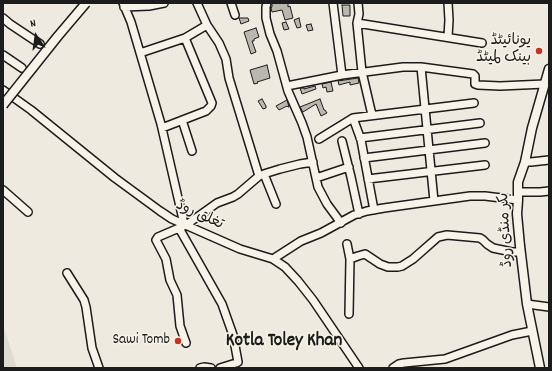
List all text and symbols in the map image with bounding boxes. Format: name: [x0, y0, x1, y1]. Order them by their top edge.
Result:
north arrow: [16, 16, 56, 56]
text: N: [29, 16, 38, 33]
place label: یونائیٹڈ بینک لمیٹڈ: [476, 33, 531, 68]
marker: یونائیٹڈ بینک لمیٹڈ: [534, 46, 544, 56]
street label: بکر منڈی روڈ: [496, 192, 518, 268]
street label: تغلق روڈ: [172, 197, 226, 235]
district label: Kotla Toley Khan: [226, 331, 342, 353]
place label: Sawi Tomb: [112, 332, 170, 350]
marker: Sawi Tomb: [173, 336, 183, 346]

